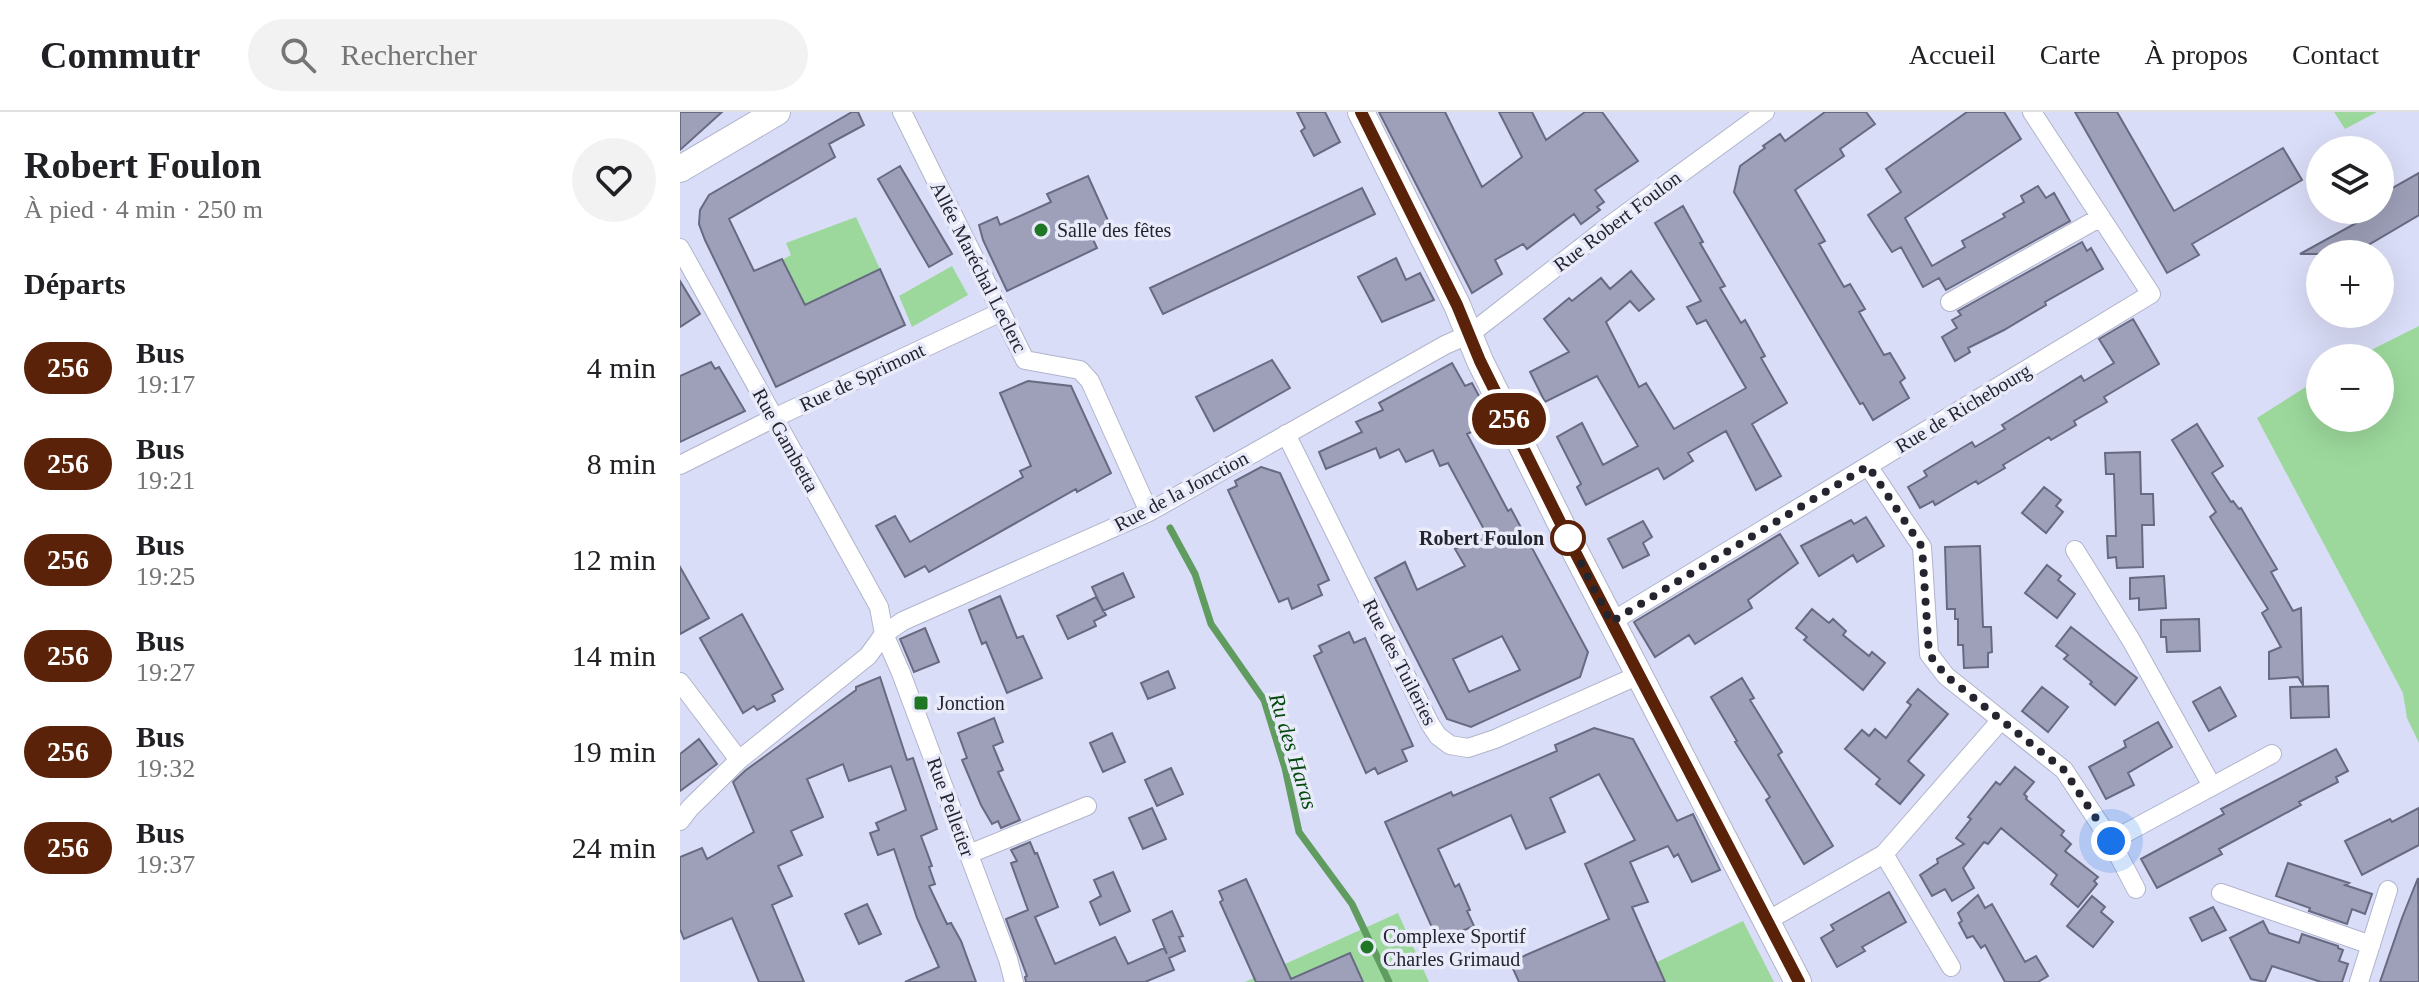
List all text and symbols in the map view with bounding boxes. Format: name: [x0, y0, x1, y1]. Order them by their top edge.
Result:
search box: [248, 19, 808, 91]
icon: search: [276, 33, 320, 77]
text: Commutr: [40, 34, 200, 76]
text: Rechercher: [340, 38, 477, 71]
text: Accueil: [1909, 39, 1996, 70]
text: Carte: [2040, 39, 2100, 70]
text: À propos: [2144, 39, 2248, 70]
text: Contact: [2292, 39, 2379, 70]
map controls: [2306, 136, 2394, 432]
button: layers: [2306, 136, 2394, 224]
button: heart: [572, 138, 656, 222]
text: Robert Foulon: [24, 144, 262, 186]
street label: Rue Robert Foulon: [1549, 166, 1685, 276]
street label: Allée Maréchal Leclerc: [926, 178, 1032, 356]
text: À pied · 4 min · 250 m: [24, 195, 263, 224]
place label: Salle des fêtes: [1057, 219, 1172, 241]
marker: Salle des fêtes: [1032, 221, 1050, 239]
button: +: [2306, 240, 2394, 328]
text: Départs: [24, 267, 126, 300]
text: Bus: [136, 336, 184, 369]
street label: Rue de Sprimont: [796, 338, 929, 417]
button: −: [2306, 344, 2394, 432]
text: 4 min: [587, 351, 656, 384]
text: 256: [47, 352, 89, 383]
street label: Rue de Richebourg: [1891, 359, 2035, 458]
text: 19:17: [136, 370, 195, 399]
street label: Rue Gambetta: [749, 384, 824, 496]
line badge: 256: [1463, 393, 1555, 445]
text: 256: [1488, 403, 1530, 434]
text: Bus: [136, 432, 184, 465]
street label: Rue de la Jonction: [1110, 446, 1252, 536]
text: 8 min: [587, 447, 656, 480]
text: 256: [47, 448, 89, 479]
text: 19:21: [136, 466, 195, 495]
marker: Robert Foulon: [1551, 521, 1585, 555]
place label: Robert Foulon: [1419, 527, 1544, 549]
text: Bus: [136, 528, 184, 561]
text: 12 min: [572, 543, 656, 576]
text: 256: [47, 544, 89, 575]
text: 19:25: [136, 562, 195, 591]
street label: Rue des Tuileries: [1359, 595, 1441, 729]
text: Bus: [136, 624, 184, 657]
text: 14 min: [572, 639, 656, 672]
text: 256: [47, 640, 89, 671]
text: 19:27: [136, 658, 195, 687]
water label: Ru des Haras: [1264, 689, 1323, 812]
place label: Jonction: [937, 692, 1005, 714]
marker: Jonction: [912, 694, 930, 712]
text: Bus: [136, 720, 184, 753]
text: 19 min: [572, 735, 656, 768]
text: 256: [47, 736, 89, 767]
text: 19:32: [136, 754, 195, 783]
street label: Rue Pelletier: [923, 754, 979, 860]
text: Bus: [136, 816, 184, 849]
your location: [2091, 821, 2131, 861]
text: 24 min: [572, 831, 656, 864]
text: 256: [47, 832, 89, 863]
text: 19:37: [136, 850, 195, 879]
place label: Complexe Sportif Charles Grimaud: [1383, 925, 1526, 970]
marker: Complexe Sportif Charles Grimaud: [1358, 938, 1376, 956]

